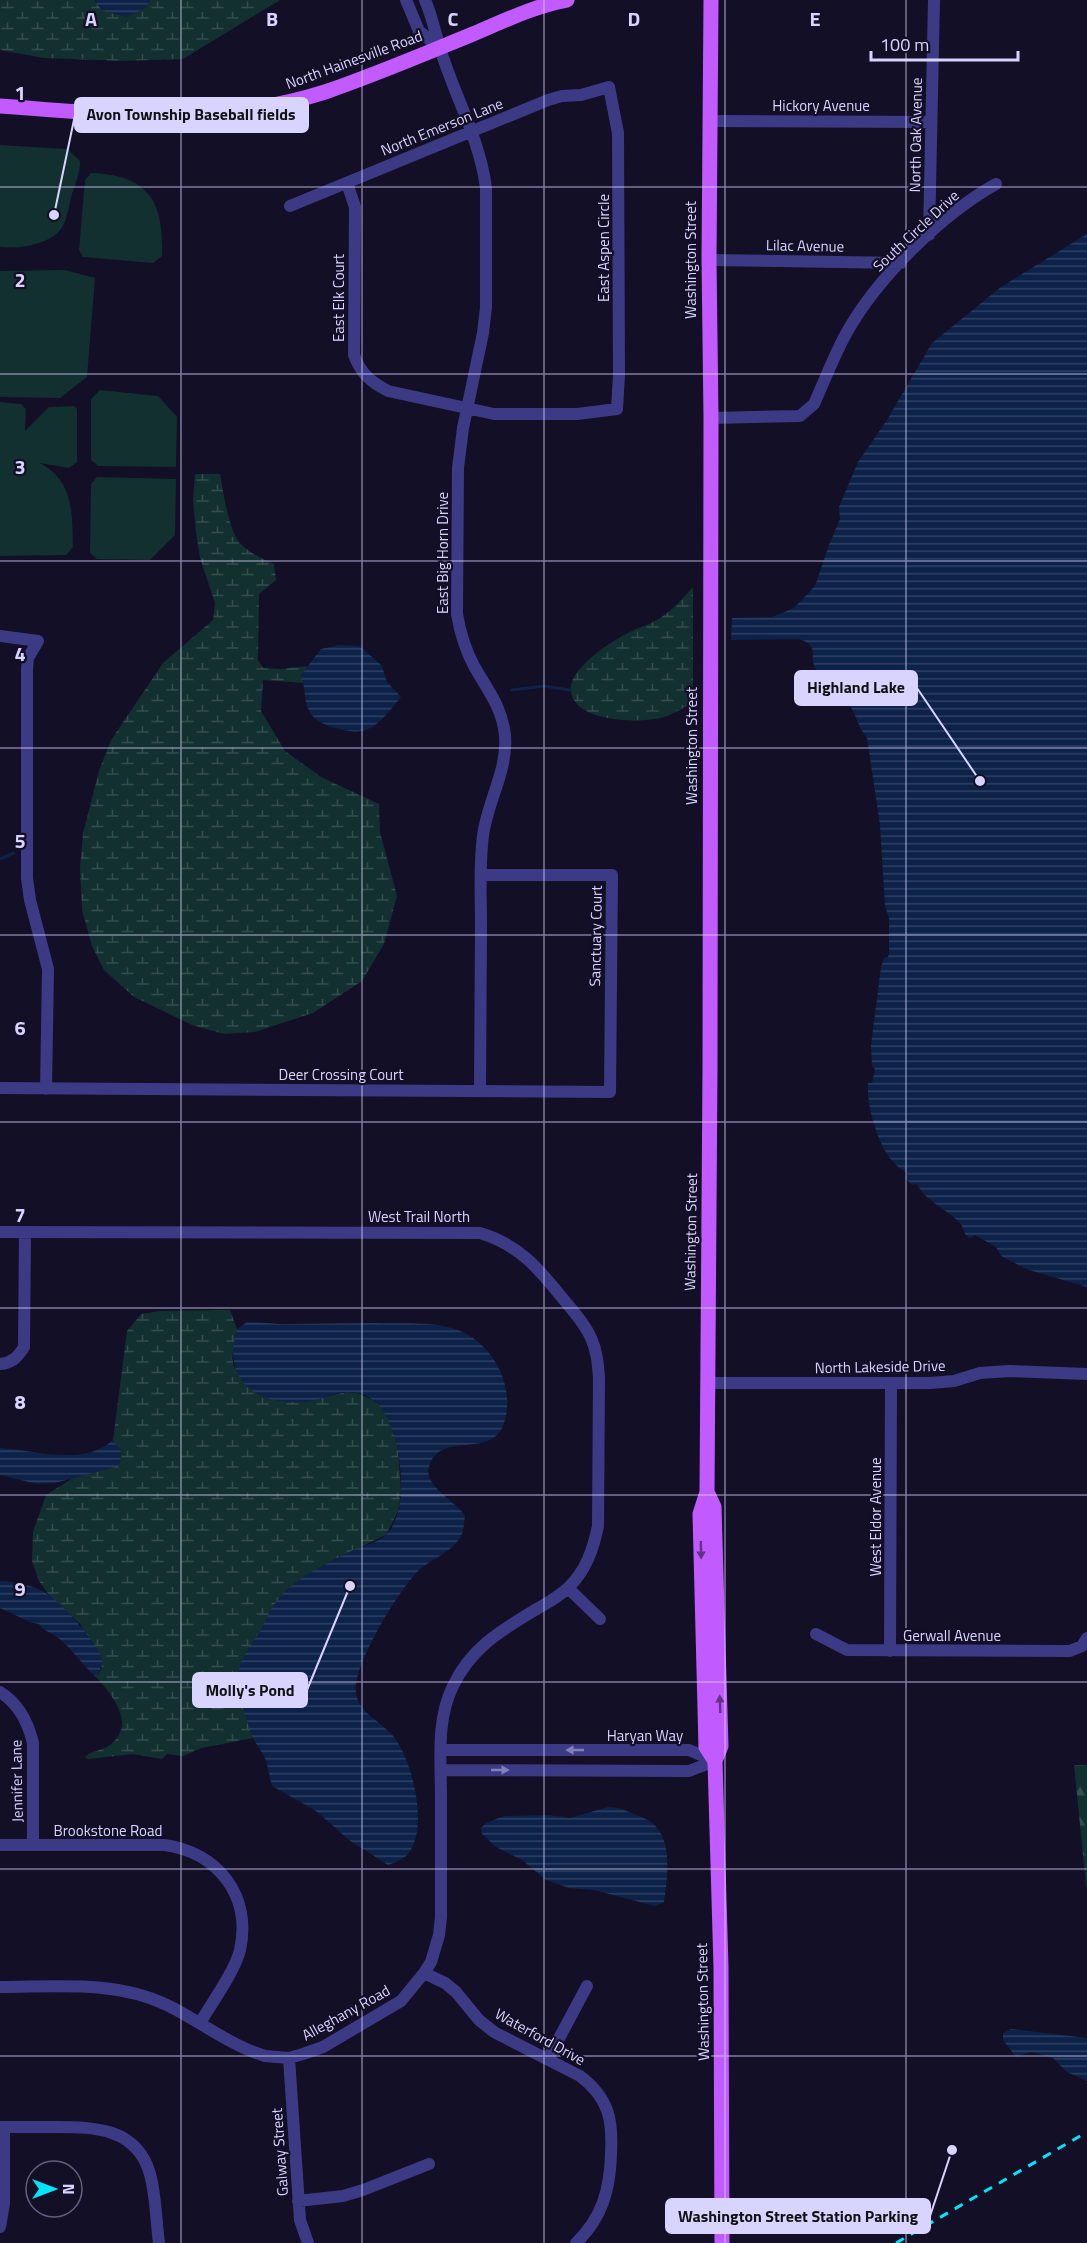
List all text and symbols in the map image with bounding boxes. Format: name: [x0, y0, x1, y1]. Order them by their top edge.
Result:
text: A: [85, 3, 97, 34]
text: B: [266, 3, 278, 34]
text: C: [448, 3, 459, 34]
text: D: [628, 3, 640, 34]
text: E: [809, 3, 821, 34]
street label: North Hainesville Road: [282, 24, 425, 95]
scale bar: [871, 24, 1018, 62]
text: 100 m: [880, 31, 929, 58]
text: 1: [14, 77, 26, 108]
street label: North Oak Avenue: [903, 77, 928, 192]
street label: North Emerson Lane: [377, 92, 506, 162]
street label: Hickory Avenue: [772, 94, 870, 117]
callout: Avon Township Baseball fields: [75, 98, 308, 132]
text: Avon Township Baseball fields: [86, 102, 296, 126]
street label: South Circle Drive: [867, 184, 964, 277]
street label: East Aspen Circle: [592, 194, 615, 302]
street label: Washington Street: [679, 200, 702, 319]
street label: Lilac Avenue: [766, 233, 844, 258]
street label: East Elk Court: [327, 253, 350, 342]
text: 2: [14, 264, 26, 295]
text: 3: [14, 451, 26, 482]
street label: East Big Horn Drive: [431, 492, 454, 614]
text: 4: [14, 638, 26, 669]
callout: Highland Lake: [795, 671, 917, 705]
text: Highland Lake: [807, 675, 905, 699]
street label: Washington Street: [680, 686, 703, 805]
text: 5: [14, 825, 26, 856]
street label: Sanctuary Court: [583, 885, 608, 987]
text: 6: [14, 1012, 26, 1043]
street label: Deer Crossing Court: [278, 1063, 404, 1086]
street label: Washington Street: [678, 1172, 703, 1291]
text: 7: [14, 1199, 26, 1230]
street label: West Trail North: [368, 1205, 470, 1228]
street label: North Lakeside Drive: [814, 1354, 946, 1379]
text: 8: [14, 1386, 26, 1417]
street label: West Eldor Avenue: [864, 1457, 887, 1577]
one-way arrow: [696, 1540, 706, 1559]
text: 9: [14, 1573, 26, 1604]
street label: Gerwall Avenue: [903, 1624, 1001, 1647]
callout: Molly's Pond: [193, 1673, 307, 1707]
text: Molly's Pond: [205, 1678, 295, 1702]
one-way arrow: [716, 1695, 725, 1714]
street label: Haryan Way: [607, 1724, 683, 1747]
street label: Jennifer Lane: [4, 1740, 29, 1822]
one-way arrow: [565, 1745, 584, 1755]
one-way arrow: [490, 1765, 509, 1775]
street label: Brookstone Road: [54, 1819, 162, 1842]
street label: Washington Street: [690, 1942, 715, 2061]
street label: Alleghany Road: [297, 1979, 394, 2046]
street label: Waterford Drive: [491, 2002, 590, 2071]
street label: Galway Street: [265, 2106, 294, 2197]
north arrow: [24, 2159, 84, 2219]
text: N: [57, 2183, 81, 2195]
callout: Washington Street Station Parking: [666, 2199, 930, 2233]
text: Washington Street Station Parking: [678, 2204, 919, 2228]

